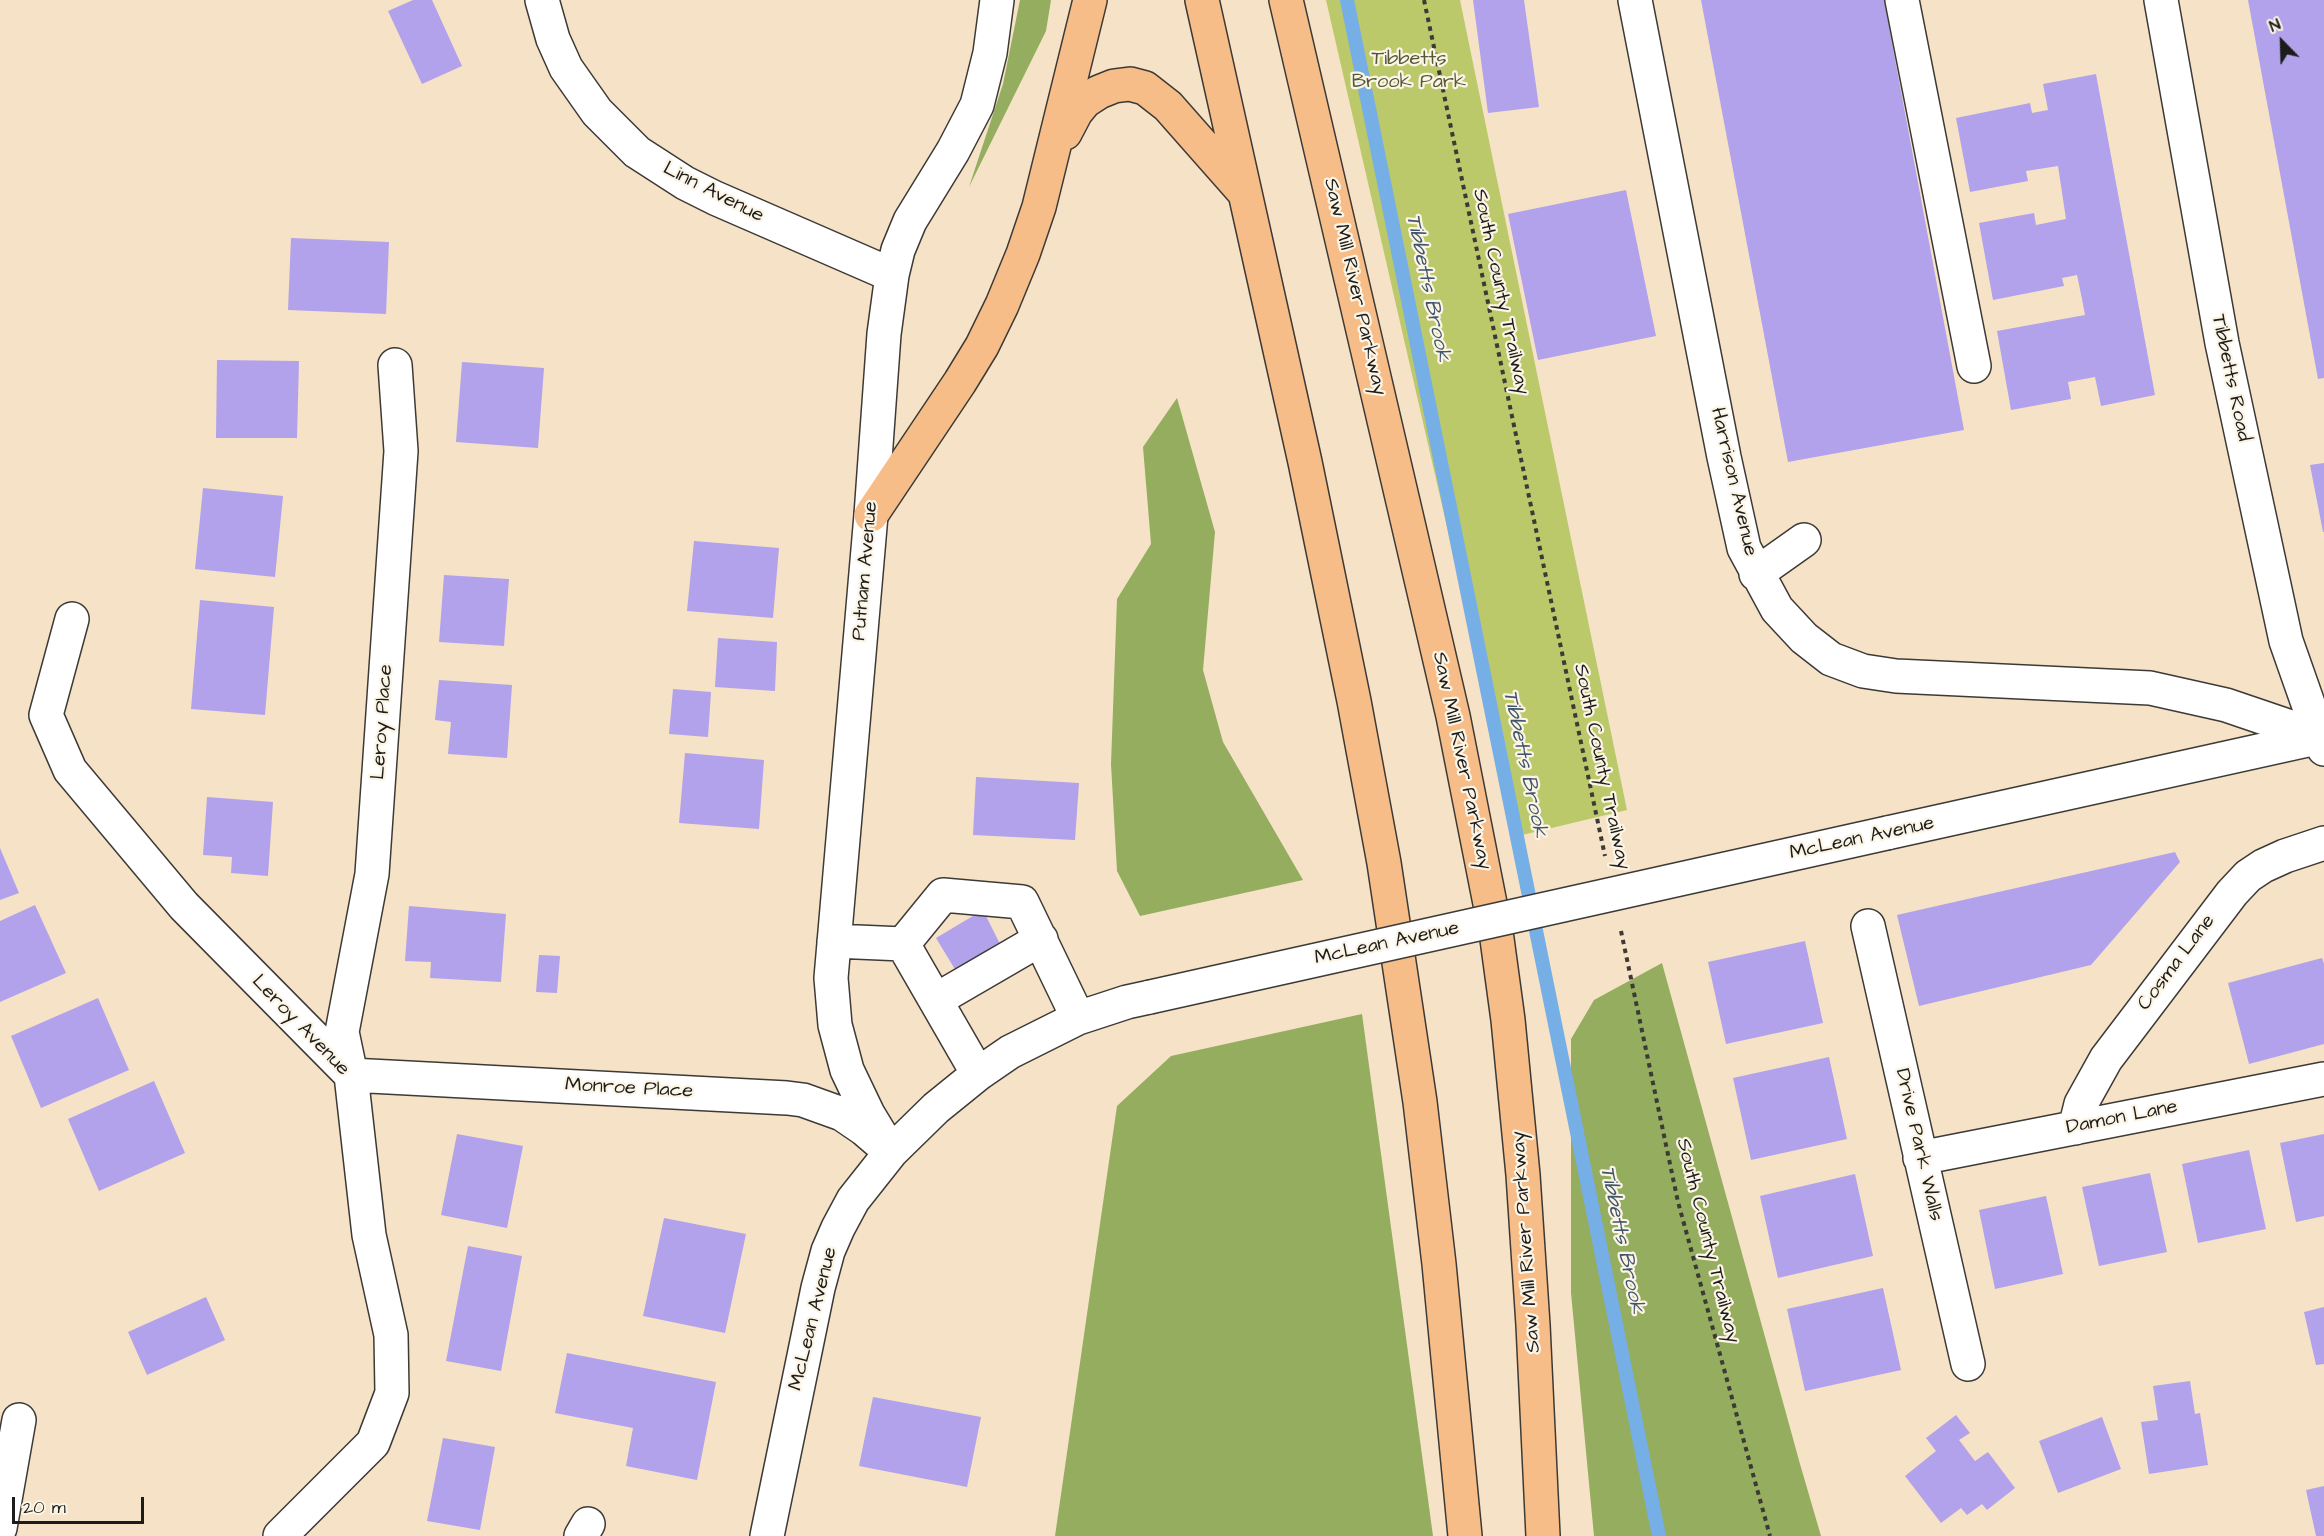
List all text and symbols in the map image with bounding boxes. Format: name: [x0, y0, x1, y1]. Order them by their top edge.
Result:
north arrow: [2252, 12, 2312, 72]
text: N: [2266, 13, 2284, 38]
park label: Tibbetts Brook Park: [1352, 48, 1466, 95]
street label: Linn Avenue: [659, 157, 767, 229]
street label: Saw Mill River Parkway: [1317, 176, 1391, 398]
street label: South County Trailway: [1466, 187, 1534, 397]
water label: Tibbetts Brook: [1399, 212, 1455, 364]
street label: Tibbetts Road: [2205, 312, 2255, 444]
street label: Harrison Avenue: [1704, 405, 1762, 559]
street label: Putnam Avenue: [848, 500, 884, 642]
street label: Saw Mill River Parkway: [1426, 650, 1496, 872]
street label: South County Trailway: [1567, 662, 1635, 872]
street label: Leroy Place: [367, 664, 399, 780]
water label: Tibbetts Brook: [1496, 688, 1552, 840]
street label: McLean Avenue: [1788, 812, 1936, 866]
street label: Cosma Lane: [2133, 910, 2221, 1016]
street label: McLean Avenue: [1313, 917, 1461, 971]
street label: Leroy Avenue: [246, 971, 354, 1081]
street label: Drive Park Walls: [1889, 1066, 1947, 1224]
street label: Monroe Place: [564, 1074, 694, 1104]
street label: Damon Lane: [2064, 1095, 2180, 1141]
street label: Saw Mill River Parkway: [1507, 1130, 1547, 1354]
street label: South County Trailway: [1670, 1136, 1744, 1346]
water label: Tibbetts Brook: [1593, 1164, 1649, 1316]
street label: McLean Avenue: [785, 1245, 843, 1393]
scale bar: [15, 1485, 147, 1523]
text: 20 m: [23, 1495, 66, 1520]

